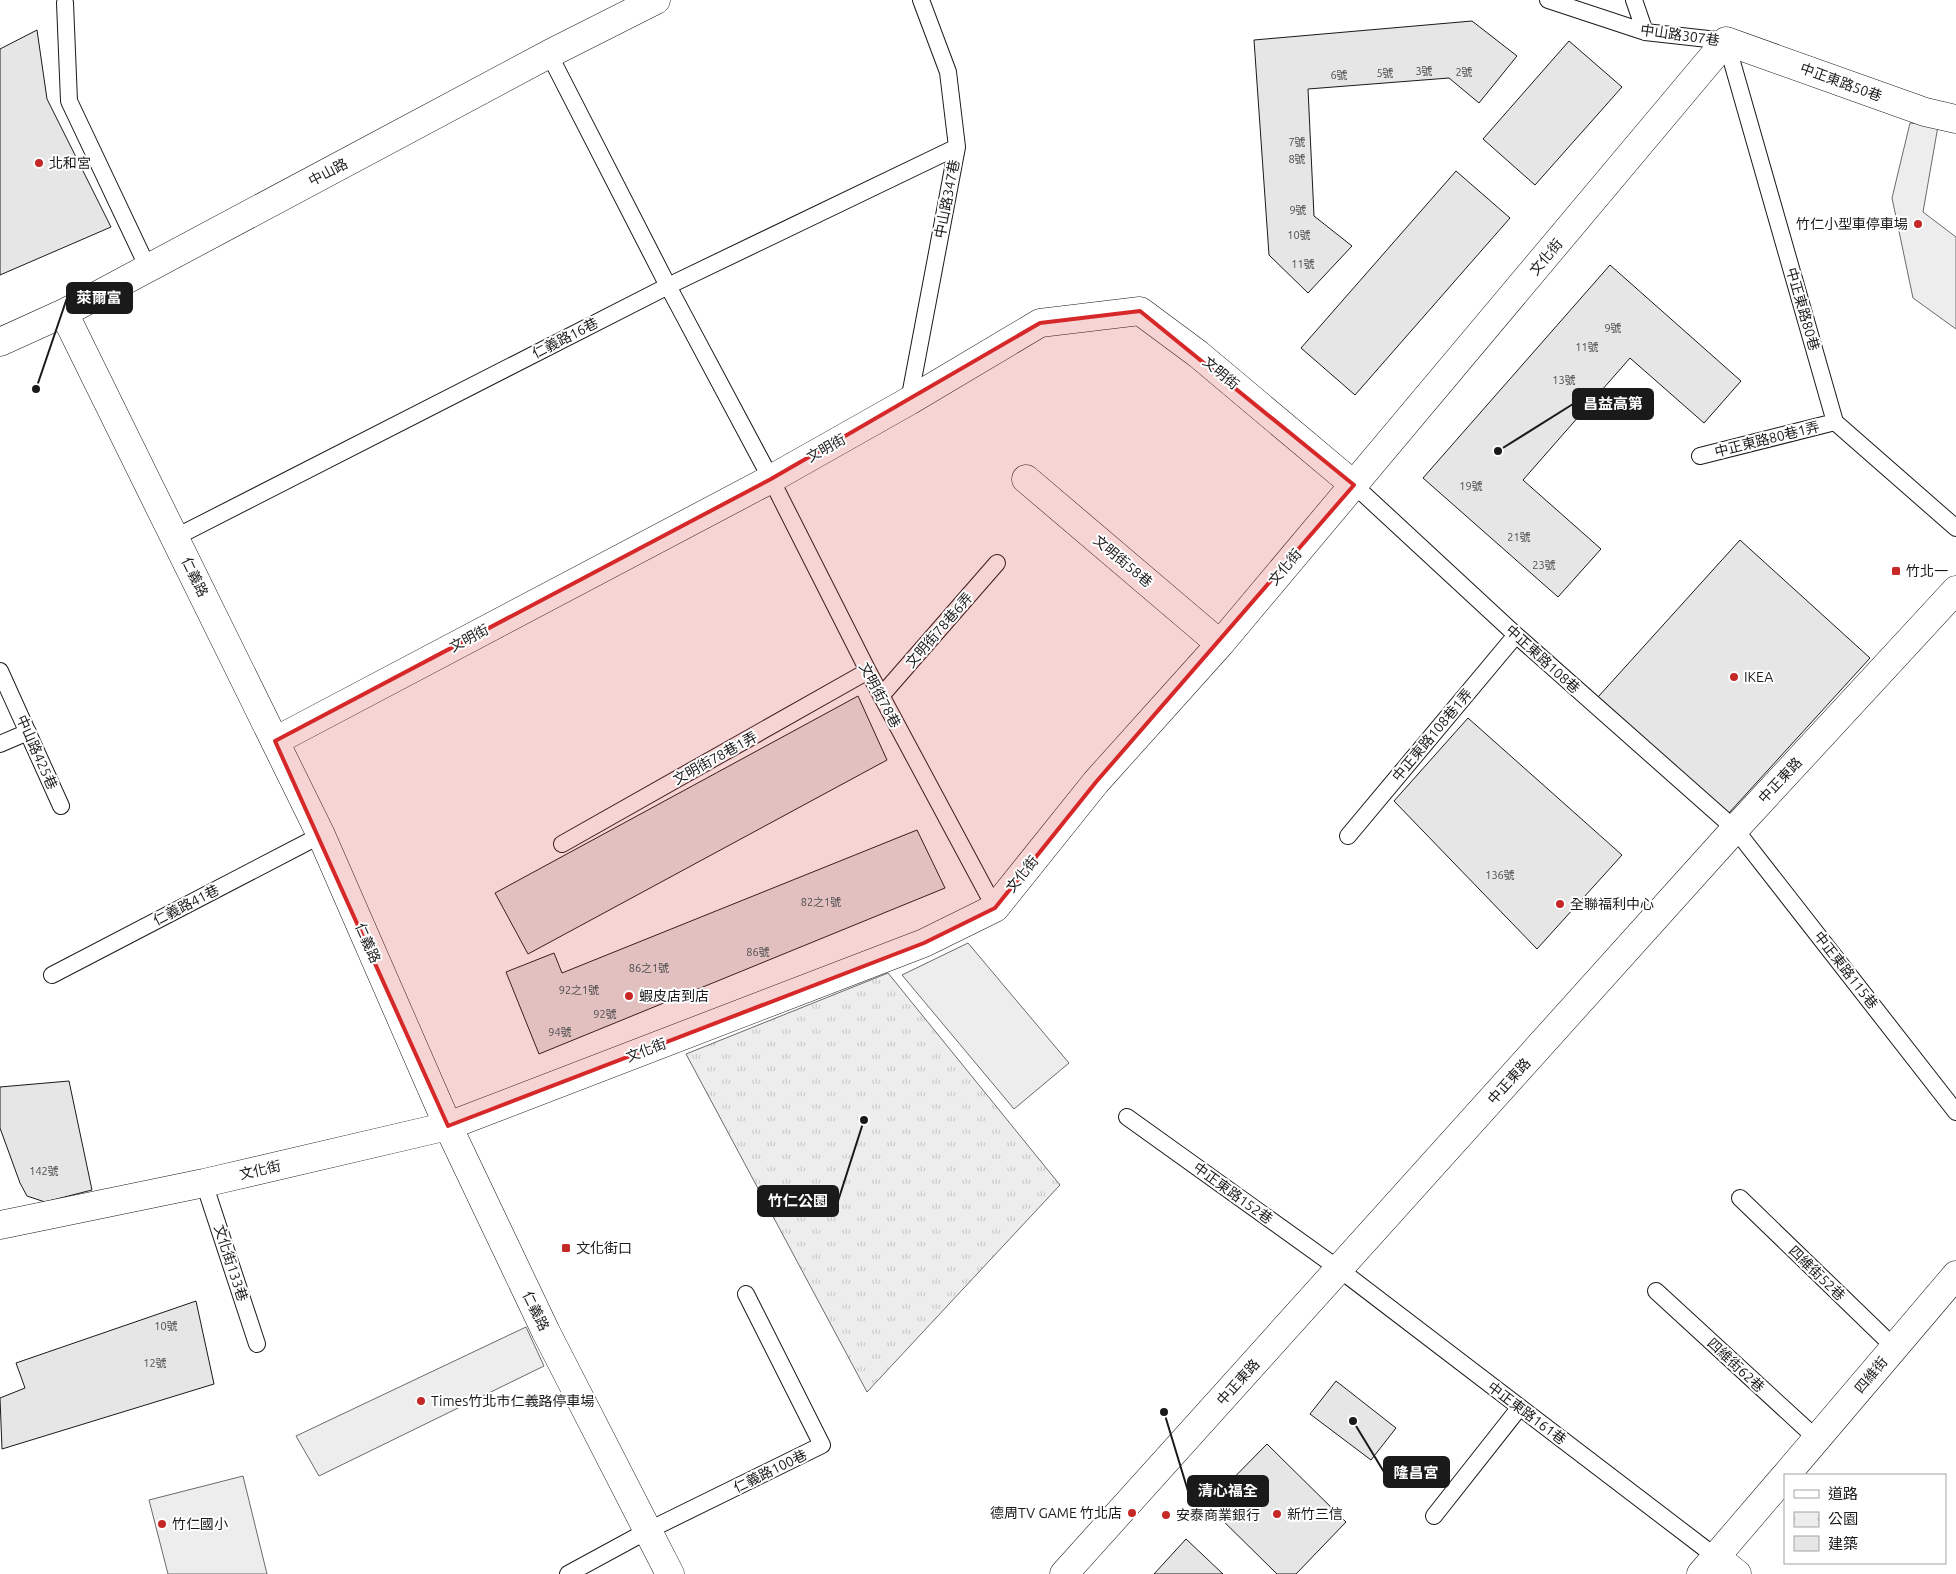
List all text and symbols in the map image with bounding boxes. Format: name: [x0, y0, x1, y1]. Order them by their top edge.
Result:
street label: 中山路307巷: [1639, 22, 1721, 48]
street label: 中正東路50巷: [1798, 60, 1884, 104]
house number: 3號: [1415, 65, 1433, 77]
house number: 2號: [1455, 66, 1473, 78]
house number: 5號: [1376, 67, 1394, 79]
house number: 6號: [1330, 69, 1348, 81]
house number: 7號: [1288, 136, 1306, 148]
house number: 8號: [1288, 153, 1306, 165]
place label: 北和宮: [49, 155, 91, 171]
street label: 中山路: [306, 155, 350, 189]
marker: 北和宮: [33, 157, 45, 169]
street label: 中山路347巷: [932, 158, 962, 240]
house number: 9號: [1289, 204, 1307, 216]
place label: 竹仁小型車停車場: [1796, 216, 1908, 232]
marker: 竹仁小型車停車場: [1912, 218, 1924, 230]
house number: 10號: [1287, 229, 1311, 241]
street label: 文化街: [1526, 236, 1566, 278]
house number: 11號: [1291, 258, 1315, 270]
street label: 中正東路80巷: [1783, 266, 1823, 352]
callout: 萊爾富: [67, 283, 132, 313]
text: 萊爾富: [76, 289, 122, 306]
street label: 仁義路16巷: [529, 315, 601, 361]
house number: 9號: [1604, 322, 1622, 334]
house number: 11號: [1575, 341, 1599, 353]
street label: 文明街: [1200, 353, 1242, 393]
house number: 13號: [1552, 374, 1576, 386]
callout: 昌益高第: [1573, 389, 1653, 419]
text: 昌益高第: [1583, 395, 1643, 412]
street label: 中正東路80巷1弄: [1713, 418, 1821, 460]
street label: 文明街: [804, 431, 848, 465]
house number: 19號: [1459, 480, 1483, 492]
house number: 21號: [1507, 531, 1531, 543]
street label: 文明街58巷: [1090, 532, 1156, 590]
street label: 文化街: [1265, 546, 1305, 588]
street label: 仁義路: [179, 555, 211, 599]
house number: 23號: [1532, 559, 1556, 571]
place label: 竹北一: [1906, 563, 1948, 579]
marker: 竹北一: [1890, 565, 1902, 577]
street label: 文明街78巷6弄: [902, 589, 976, 671]
street label: 文明街: [447, 621, 491, 655]
street label: 中正東路108巷: [1503, 622, 1583, 696]
street label: 文明街78巷: [856, 660, 904, 730]
place label: IKEA: [1744, 669, 1773, 685]
marker: IKEA: [1728, 671, 1740, 683]
street label: 中正東路108巷1弄: [1389, 686, 1475, 784]
street label: 中山路425巷: [13, 712, 61, 792]
street label: 文明街78巷1弄: [670, 728, 760, 788]
street label: 中正東路: [1755, 754, 1805, 806]
street label: 文化街: [1003, 853, 1041, 895]
house number: 136號: [1485, 869, 1515, 881]
street label: 仁義路41巷: [150, 882, 222, 928]
house number: 82之1號: [801, 896, 841, 908]
place label: 全聯福利中心: [1570, 896, 1654, 912]
marker: 全聯福利中心: [1554, 898, 1566, 910]
street label: 仁義路: [352, 921, 384, 965]
street label: 中正東路115巷: [1811, 928, 1881, 1012]
house number: 86號: [746, 946, 770, 958]
house number: 86之1號: [629, 962, 669, 974]
house number: 92之1號: [559, 984, 599, 996]
place label: 蝦皮店到店: [639, 988, 709, 1004]
marker: 蝦皮店到店: [623, 990, 635, 1002]
house number: 92號: [593, 1008, 617, 1020]
house number: 94號: [548, 1026, 572, 1038]
street label: 文化街: [624, 1035, 668, 1065]
street label: 中正東路: [1484, 1055, 1534, 1107]
street label: 文化街: [238, 1157, 282, 1183]
street label: 中正東路152巷: [1190, 1159, 1276, 1227]
house number: 142號: [29, 1165, 59, 1177]
callout: 竹仁公園: [758, 1186, 838, 1216]
text: 竹仁公園: [768, 1192, 828, 1209]
street label: 文化街133巷: [211, 1223, 251, 1303]
place label: 文化街口: [576, 1240, 632, 1256]
marker: 文化街口: [560, 1242, 572, 1254]
street label: 四維街52巷: [1786, 1242, 1848, 1304]
street label: 仁義路: [520, 1289, 552, 1333]
house number: 10號: [154, 1320, 178, 1332]
street label: 四維街62巷: [1704, 1335, 1768, 1395]
street label: 四維街: [1851, 1354, 1891, 1396]
street label: 中正東路: [1213, 1356, 1263, 1408]
house number: 12號: [143, 1357, 167, 1369]
street label: 中正東路161巷: [1485, 1378, 1569, 1448]
place label: Times竹北市仁義路停車場: [431, 1393, 594, 1409]
marker: Times竹北市仁義路停車場: [415, 1395, 427, 1407]
street label: 仁義路100巷: [731, 1446, 809, 1496]
callout: 隆昌宮: [1384, 1457, 1449, 1487]
text: 隆昌宮: [1393, 1464, 1439, 1481]
legend: [1784, 1474, 1946, 1564]
callout: 清心福全: [1188, 1476, 1268, 1506]
text: 清心福全: [1198, 1482, 1258, 1499]
text: 道路: [1828, 1485, 1858, 1502]
place label: 德周TV GAME 竹北店: [990, 1505, 1122, 1521]
place label: 新竹三信: [1287, 1506, 1343, 1522]
marker: 德周TV GAME 竹北店: [1126, 1507, 1138, 1519]
place label: 安泰商業銀行: [1176, 1507, 1260, 1523]
marker: 新竹三信: [1271, 1508, 1283, 1520]
marker: 安泰商業銀行: [1160, 1509, 1172, 1521]
text: 公園: [1828, 1510, 1858, 1527]
place label: 竹仁國小: [172, 1516, 228, 1532]
marker: 竹仁國小: [156, 1518, 168, 1530]
text: 建築: [1828, 1535, 1858, 1552]

